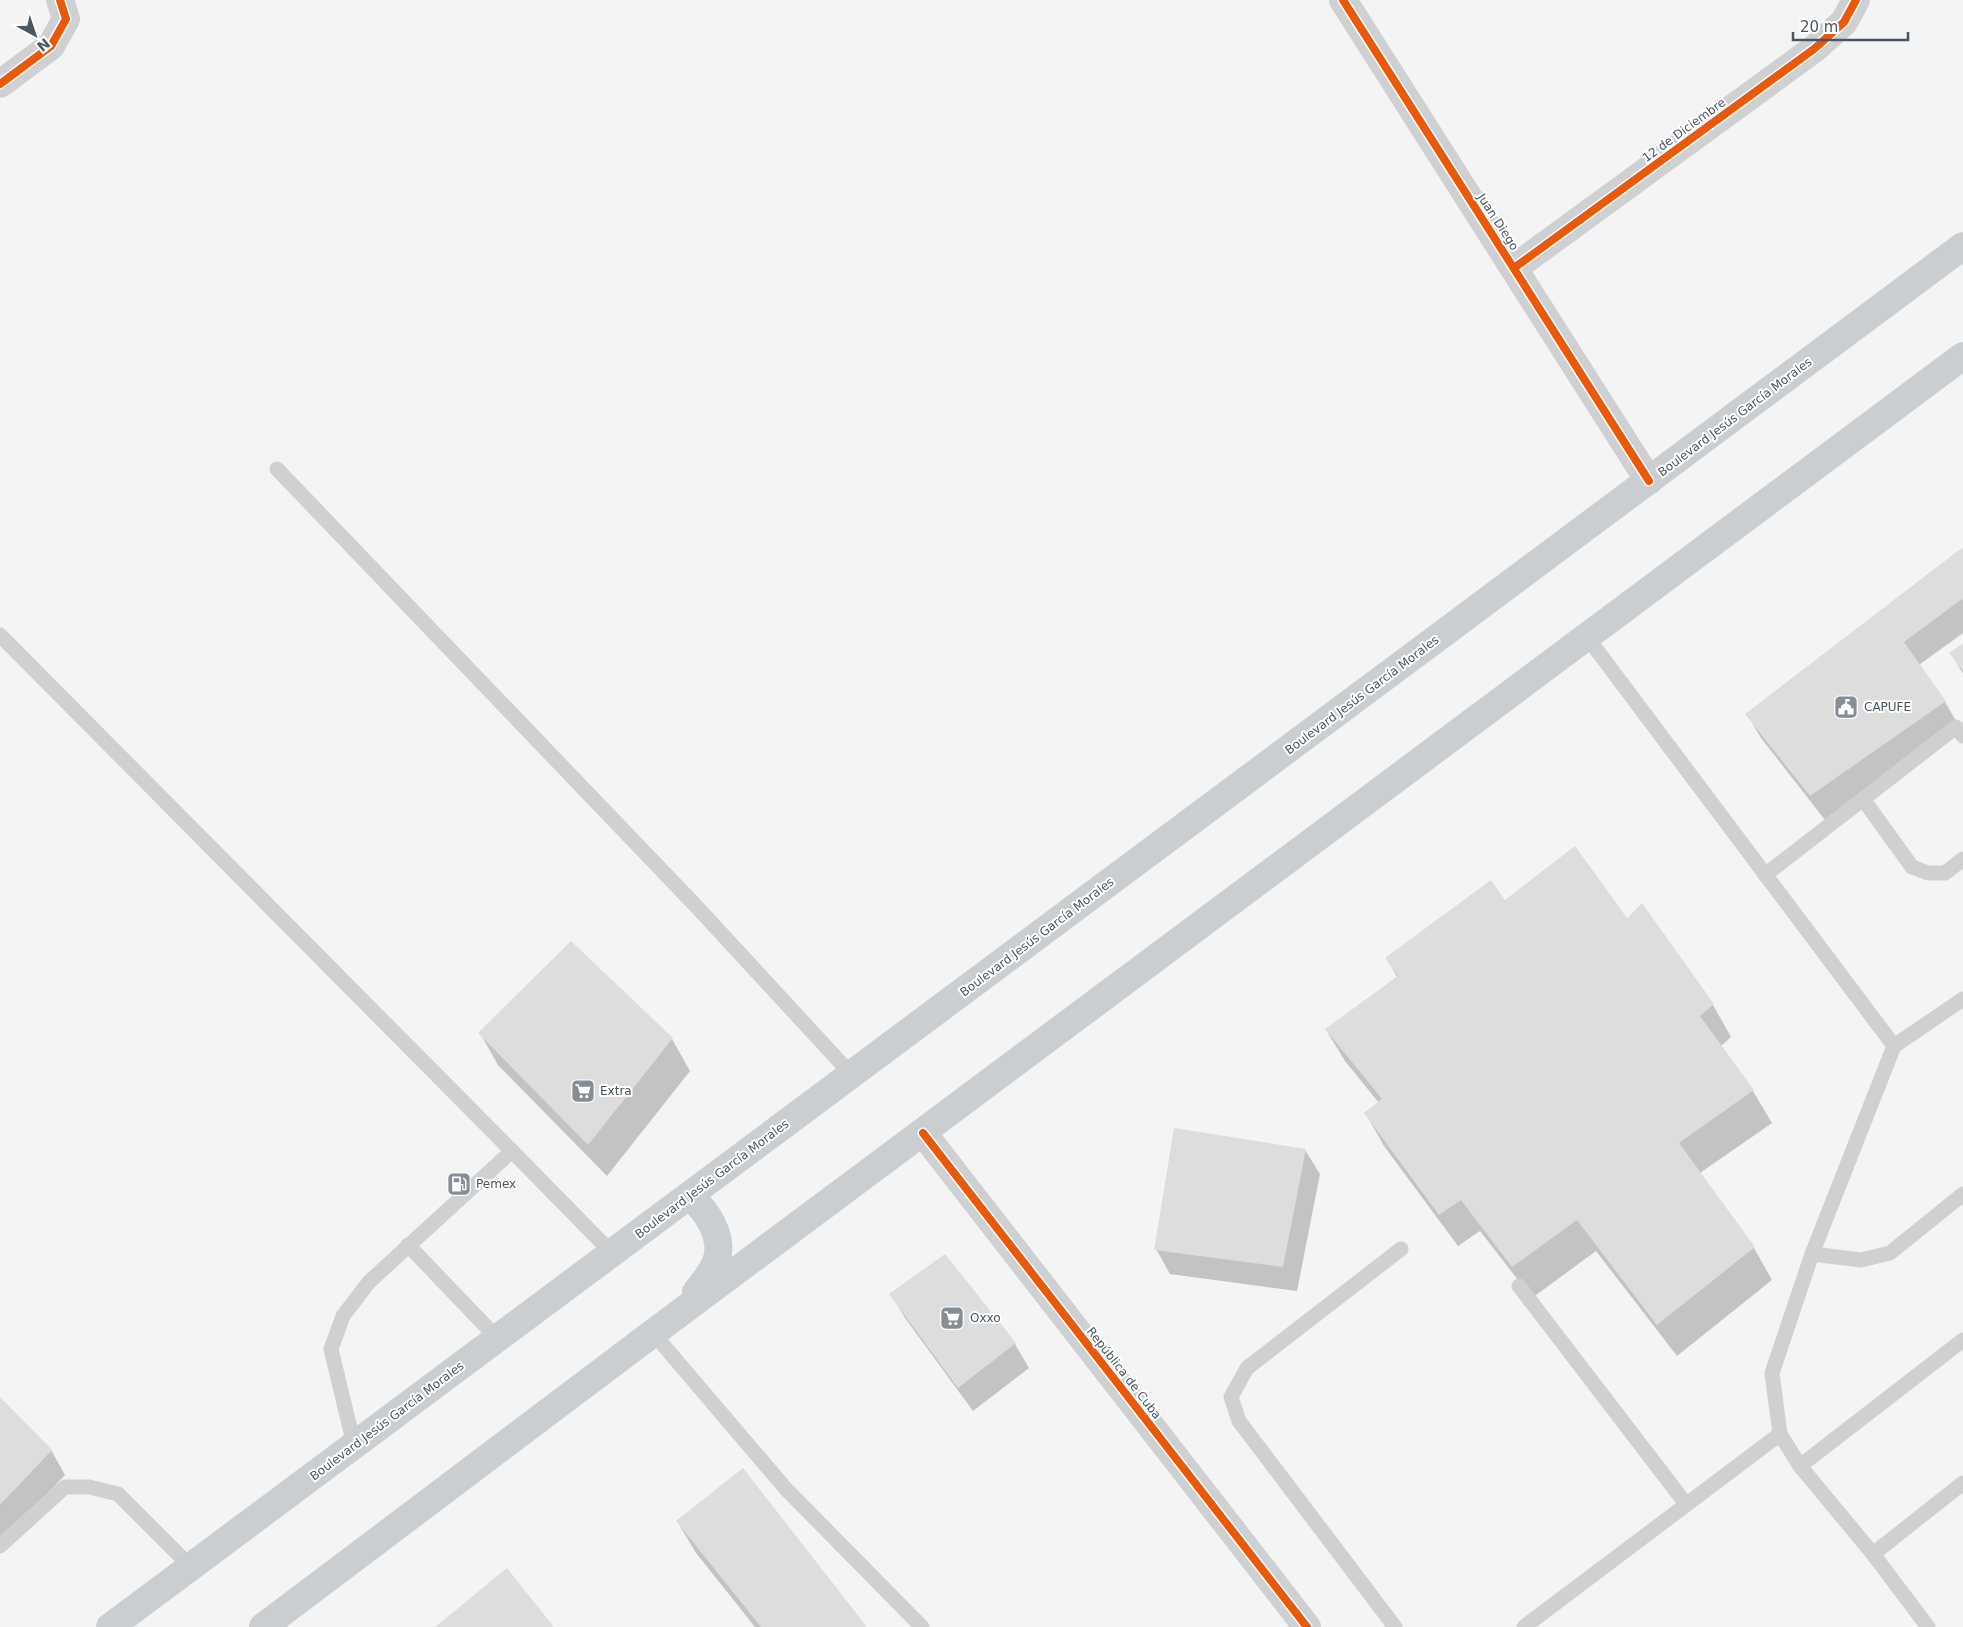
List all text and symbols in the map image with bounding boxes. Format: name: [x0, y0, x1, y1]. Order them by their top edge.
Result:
north arrow: [10, 10, 60, 60]
scale bar: [1793, 10, 1908, 42]
text: 20 m: [1800, 18, 1838, 36]
text: N: [34, 35, 53, 55]
street label: 12 de Diciembre: [1640, 95, 1728, 165]
street label: Juan Diego: [1474, 190, 1522, 253]
street label: Boulevard Jesús García Morales: [1655, 355, 1815, 479]
street label: Boulevard Jesús García Morales: [1282, 633, 1442, 757]
public building icon: CAPUFE: [1833, 694, 1859, 720]
place label: CAPUFE: [1864, 700, 1911, 714]
street label: Boulevard Jesús García Morales: [957, 875, 1117, 999]
supermarket icon: Extra: [570, 1078, 596, 1104]
place label: Extra: [600, 1084, 632, 1098]
street label: Boulevard Jesús García Morales: [632, 1117, 792, 1241]
fuel station icon: Pemex: [446, 1171, 472, 1197]
place label: Pemex: [476, 1177, 516, 1191]
supermarket icon: Oxxo: [939, 1305, 965, 1331]
place label: Oxxo: [970, 1311, 1001, 1325]
street label: República de Cuba: [1084, 1324, 1164, 1422]
street label: Boulevard Jesús García Morales: [307, 1359, 467, 1483]

